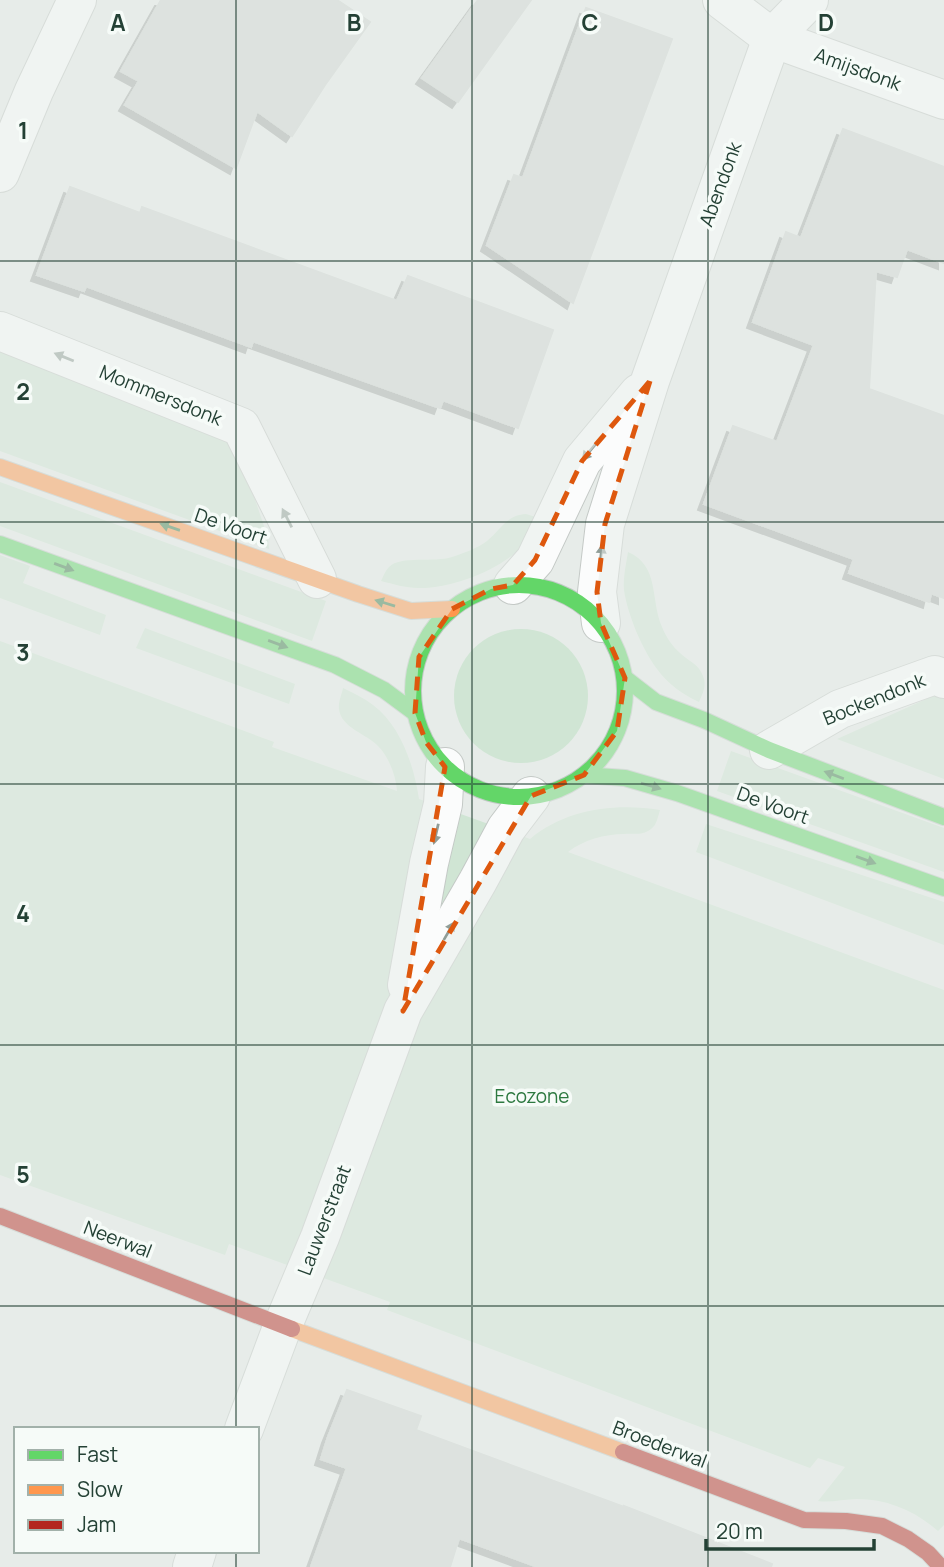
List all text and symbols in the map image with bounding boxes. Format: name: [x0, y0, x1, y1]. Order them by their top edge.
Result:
text: A: [110, 6, 126, 38]
text: B: [347, 6, 361, 38]
text: C: [582, 6, 599, 38]
text: D: [818, 6, 834, 38]
street label: Amijsdonk: [811, 41, 906, 97]
text: 1: [18, 114, 28, 146]
street label: Abendonk: [693, 137, 748, 230]
one-way arrow: [53, 351, 74, 362]
street label: Mommersdonk: [96, 359, 227, 432]
text: 2: [16, 375, 30, 407]
one-way arrow: [582, 442, 597, 460]
street label: De Voort: [191, 502, 271, 550]
one-way arrow: [281, 508, 292, 528]
one-way arrow: [160, 521, 181, 532]
one-way arrow: [596, 544, 607, 566]
one-way arrow: [54, 562, 75, 573]
one-way arrow: [374, 597, 395, 607]
text: 3: [16, 636, 30, 668]
one-way arrow: [268, 639, 289, 650]
street label: Bockendonk: [819, 667, 929, 731]
one-way arrow: [824, 770, 845, 781]
street label: De Voort: [733, 780, 813, 830]
one-way arrow: [641, 781, 662, 791]
one-way arrow: [430, 824, 441, 846]
one-way arrow: [856, 855, 877, 866]
text: 4: [16, 897, 30, 929]
one-way arrow: [443, 921, 455, 941]
park label: Ecozone: [495, 1083, 569, 1109]
text: 5: [16, 1158, 30, 1190]
street label: Lauwerstraat: [291, 1161, 357, 1279]
street label: Neerwal: [80, 1214, 156, 1264]
street label: Broederwal: [609, 1414, 711, 1474]
legend: [14, 1427, 259, 1553]
text: Fast: [77, 1440, 118, 1468]
text: Slow: [77, 1475, 123, 1503]
scale bar: [706, 1508, 874, 1552]
text: Jam: [77, 1510, 116, 1538]
text: 20 m: [716, 1517, 763, 1545]

